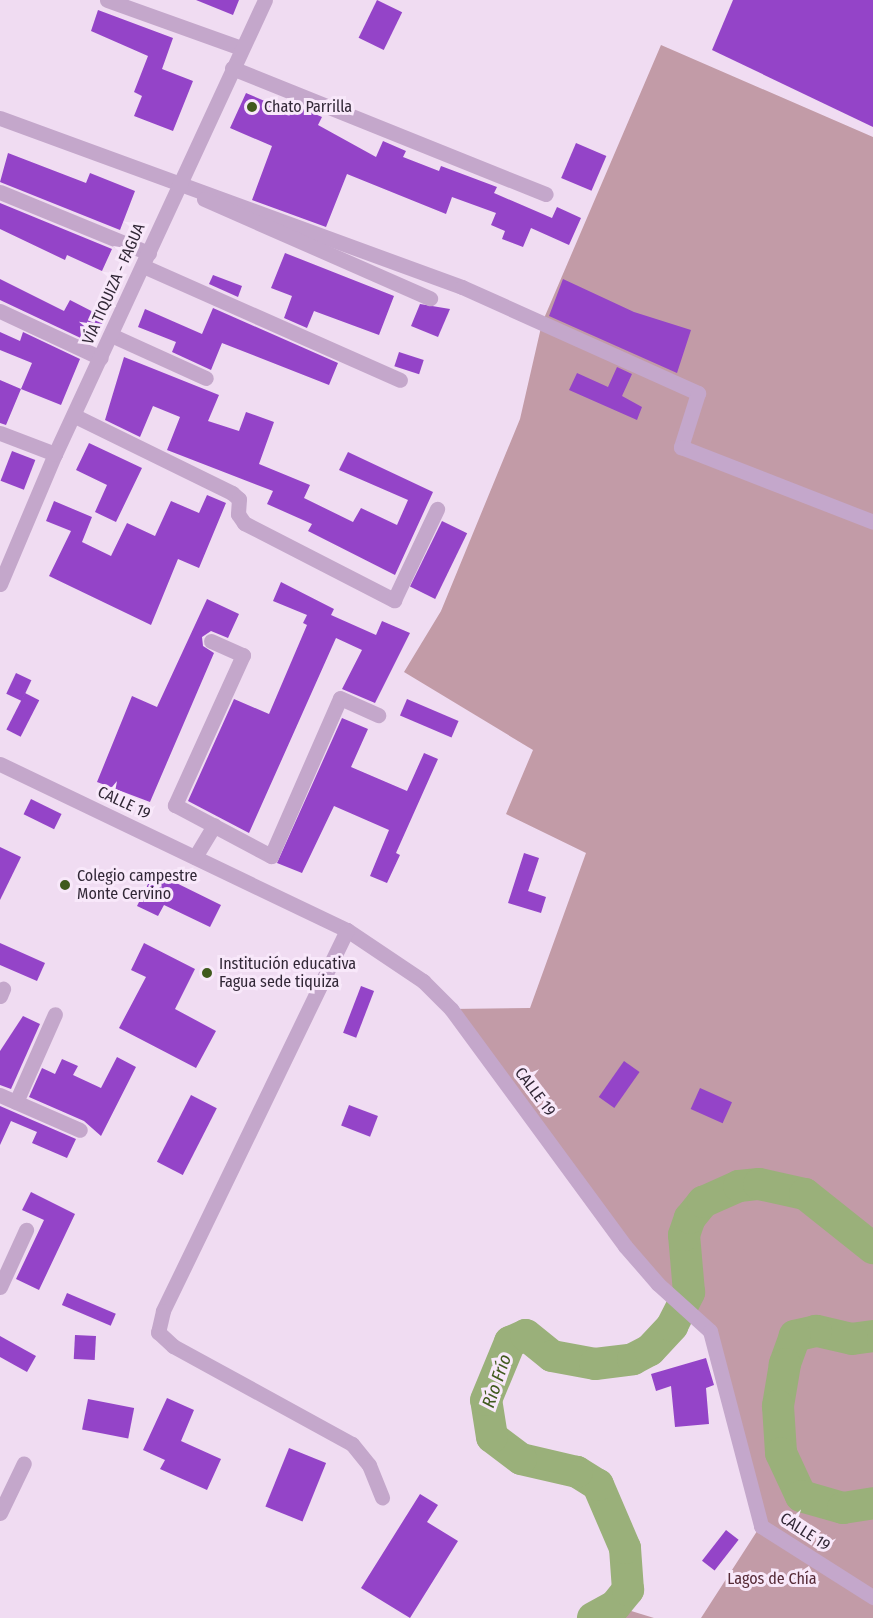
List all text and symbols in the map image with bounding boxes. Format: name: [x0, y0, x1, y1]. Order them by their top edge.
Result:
place label: Chato Parrilla: [264, 97, 352, 117]
marker: Chato Parrilla: [245, 100, 259, 114]
street label: VÍA TIQUIZA - FAGUA: [79, 221, 149, 347]
street label: CALLE 19: [95, 782, 153, 824]
place label: Colegio campestre Monte Cervino: [77, 866, 197, 904]
marker: Colegio campestre Monte Cervino: [58, 878, 72, 892]
place label: Institución educativa Fagua sede tiquiza: [219, 954, 356, 992]
marker: Institución educativa Fagua sede tiquiza: [200, 966, 214, 980]
street label: CALLE 19: [510, 1064, 560, 1120]
water label: Río Frío: [478, 1351, 516, 1411]
street label: CALLE 19: [776, 1509, 834, 1555]
park label: Lagos de Chía: [727, 1569, 817, 1589]

